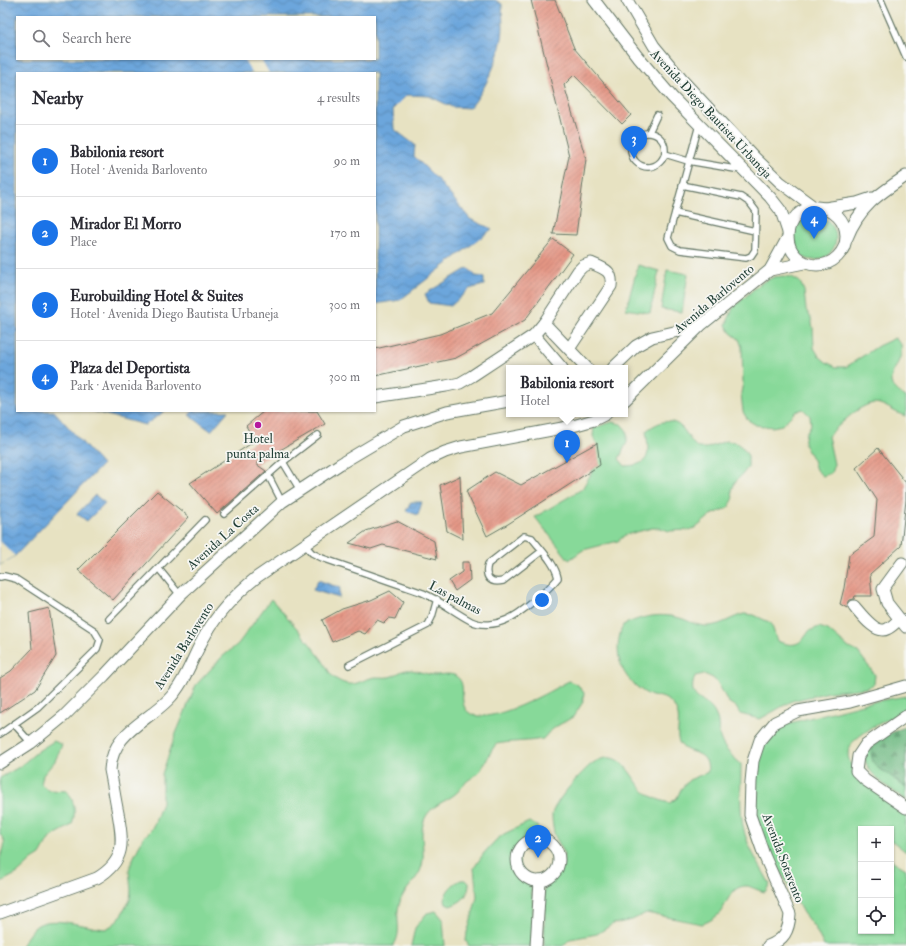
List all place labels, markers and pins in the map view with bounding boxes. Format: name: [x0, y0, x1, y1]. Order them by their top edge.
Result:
pin: 3: [621, 126, 647, 159]
pin: 4: [801, 206, 827, 239]
marker: Hotel punta palma: [253, 420, 263, 430]
pin: 1: [554, 430, 580, 463]
place label: Hotel punta palma: [226, 431, 290, 463]
pin: 2: [525, 825, 551, 858]

